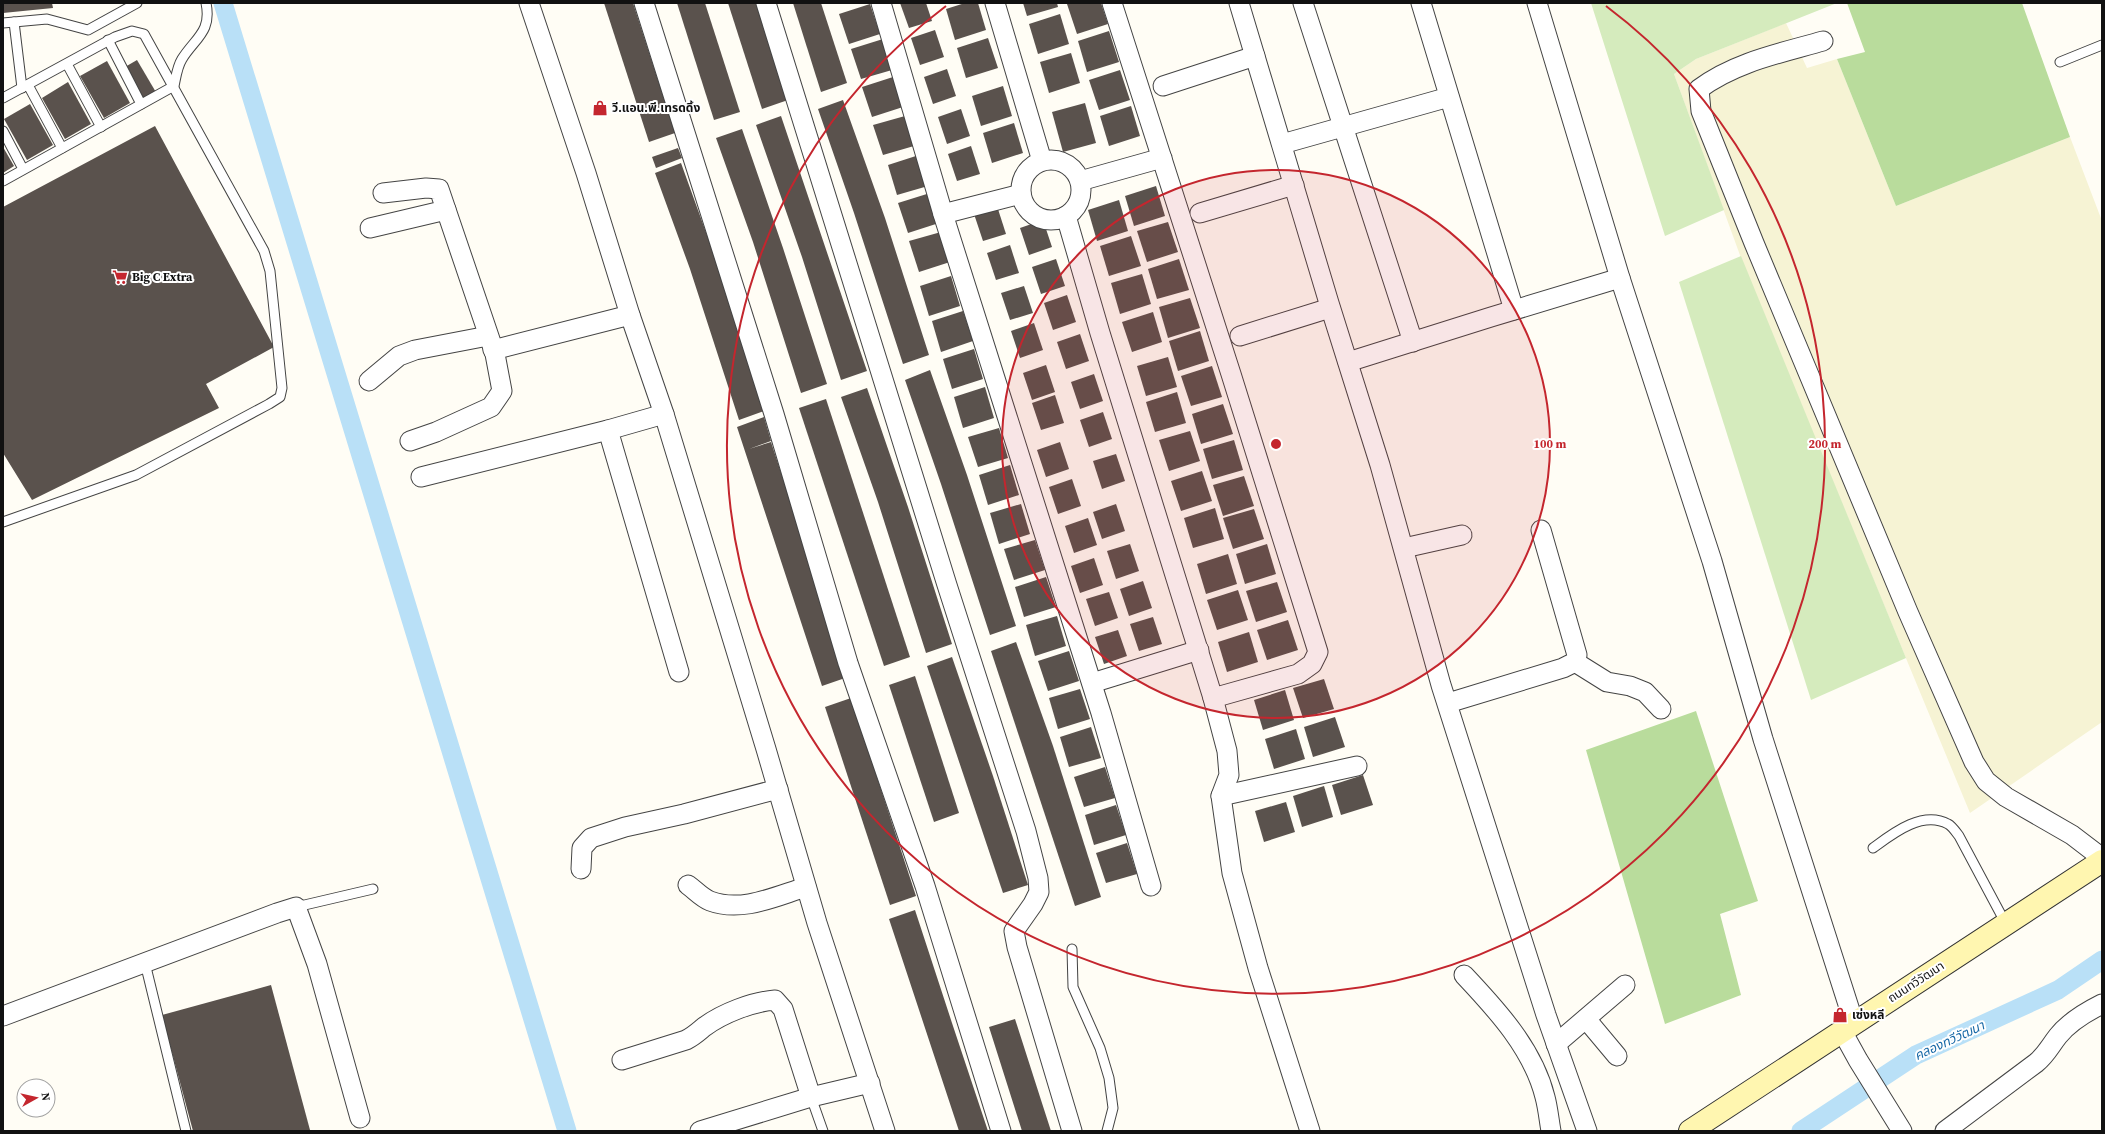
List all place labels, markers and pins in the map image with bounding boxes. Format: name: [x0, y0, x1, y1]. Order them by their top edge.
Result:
shop icon: วี.แอน.พี.เทรดดิ้ง: [591, 99, 609, 117]
place label: วี.แอน.พี.เทรดดิ้ง: [611, 100, 700, 116]
supermarket icon: Big C Extra: [111, 268, 129, 286]
place label: Big C Extra: [132, 269, 193, 285]
centre of rings: [1269, 437, 1283, 451]
shop icon: เซ่งหลี: [1831, 1006, 1849, 1024]
place label: เซ่งหลี: [1852, 1007, 1884, 1023]

